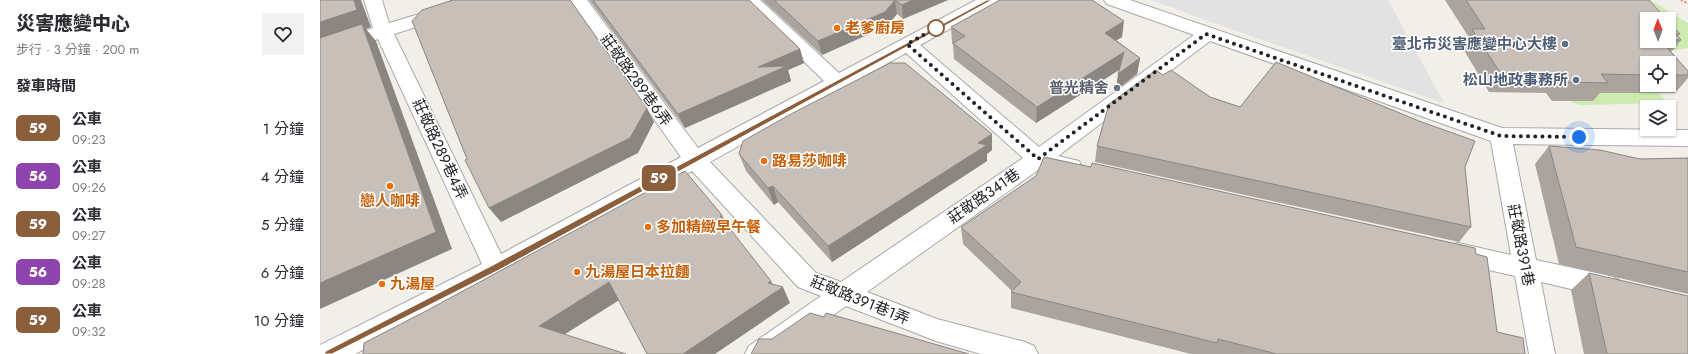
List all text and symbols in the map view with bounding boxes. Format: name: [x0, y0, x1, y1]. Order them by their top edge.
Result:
text: 災害應變中心: [16, 10, 130, 37]
north arrow: [1640, 12, 1676, 48]
map controls: [1640, 12, 1676, 136]
button: heart: [262, 13, 304, 55]
place label: 老爹廚房: [845, 17, 905, 39]
unlabelled marker: [927, 19, 945, 37]
marker: 老爹廚房: [832, 23, 842, 33]
street label: 莊敬路289巷6弄: [595, 29, 677, 131]
place label: 臺北市災害應變中心大樓: [1392, 33, 1557, 55]
marker: 臺北市災害應變中心大樓: [1560, 39, 1570, 49]
text: 步行 · 3 分鐘 · 200 m: [16, 40, 139, 59]
button: locate: [1640, 56, 1676, 92]
place label: 松山地政事務所: [1463, 69, 1568, 91]
text: 發車時間: [16, 75, 76, 97]
marker: 松山地政事務所: [1571, 75, 1581, 85]
place label: 普光精舍: [1049, 77, 1109, 99]
marker: 普光精舍: [1112, 83, 1122, 93]
street label: 莊敬路289巷4弄: [407, 95, 473, 203]
button: layers: [1640, 100, 1676, 136]
text: 公車: [72, 108, 102, 130]
text: 59: [29, 118, 47, 138]
text: 1 分鐘: [263, 118, 304, 140]
your location: [1569, 127, 1589, 147]
text: 09:23: [72, 130, 106, 149]
place label: 路易莎咖啡: [772, 150, 847, 172]
text: 公車: [72, 156, 102, 178]
marker: 路易莎咖啡: [759, 156, 769, 166]
street label: 莊敬路341巷: [943, 163, 1025, 229]
line badge: 59: [641, 165, 677, 191]
text: 56: [29, 166, 47, 186]
text: 4 分鐘: [261, 166, 304, 188]
text: 59: [650, 168, 668, 188]
text: 09:26: [72, 178, 106, 197]
marker: 戀人咖啡: [385, 181, 395, 191]
place label: 戀人咖啡: [360, 190, 420, 212]
street label: 莊敬路391巷: [1502, 202, 1540, 288]
text: 公車: [72, 204, 102, 226]
text: 59: [29, 214, 47, 234]
text: 5 分鐘: [261, 214, 304, 236]
place label: 多加精緻早午餐: [656, 216, 761, 238]
marker: 多加精緻早午餐: [643, 222, 653, 232]
text: 09:27: [72, 226, 105, 245]
text: 公車: [72, 252, 102, 274]
place label: 九湯屋日本拉麵: [585, 261, 690, 283]
text: 56: [29, 262, 47, 282]
text: 6 分鐘: [261, 262, 304, 284]
marker: 九湯屋日本拉麵: [572, 267, 582, 277]
street label: 莊敬路391巷1弄: [807, 270, 913, 330]
place label: 九湯屋: [390, 273, 435, 295]
text: 09:28: [72, 274, 106, 293]
marker: 九湯屋: [377, 279, 387, 289]
text: 公車: [72, 300, 102, 322]
text: 59: [29, 310, 47, 330]
text: 10 分鐘: [254, 310, 304, 332]
text: 09:32: [72, 322, 106, 341]

